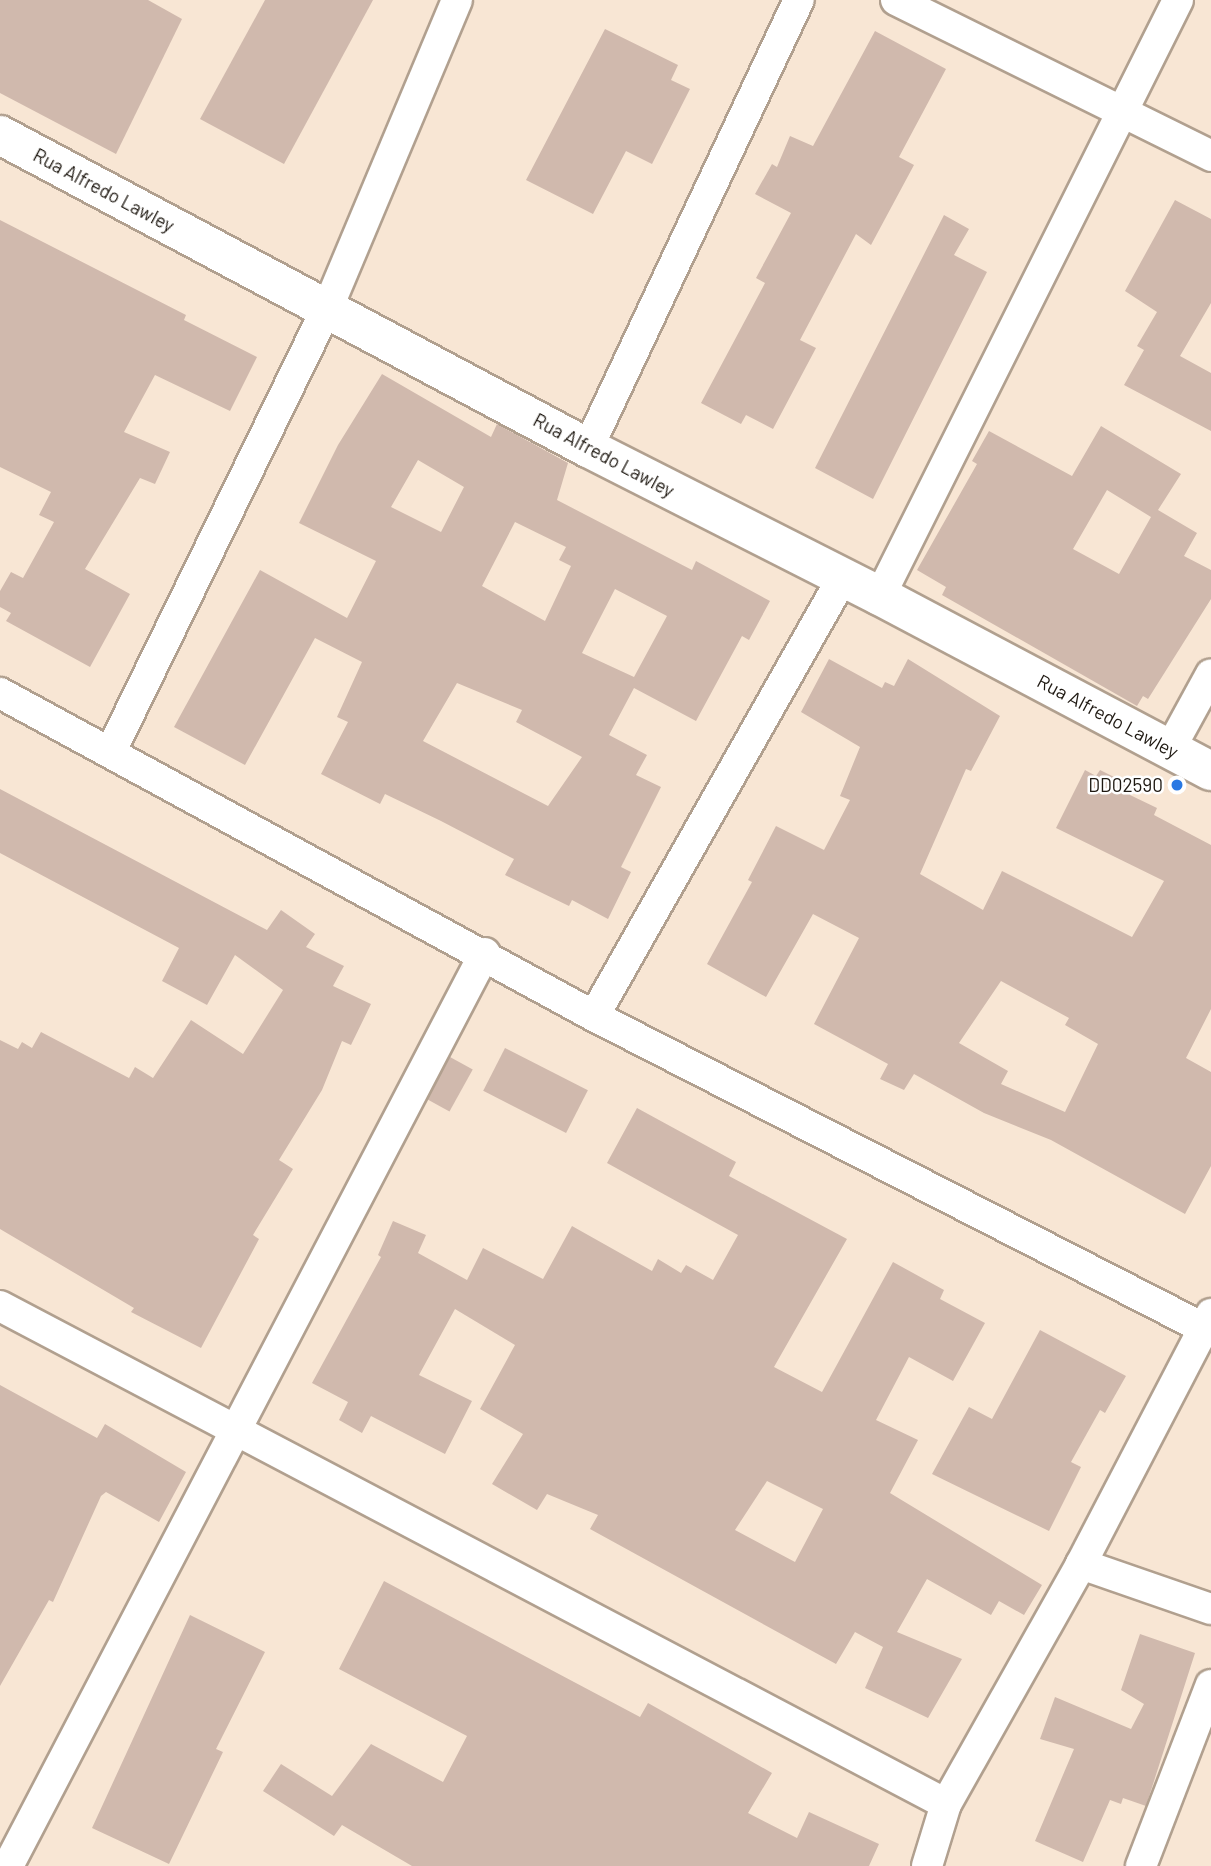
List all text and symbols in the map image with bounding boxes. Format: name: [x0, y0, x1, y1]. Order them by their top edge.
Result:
street label: Rua Alfredo Lawley: [30, 143, 178, 237]
street label: Rua Alfredo Lawley: [530, 408, 678, 502]
street label: Rua Alfredo Lawley: [1034, 669, 1182, 763]
place label: DD02590: [1088, 774, 1163, 796]
marker: DD02590: [1169, 777, 1185, 793]

